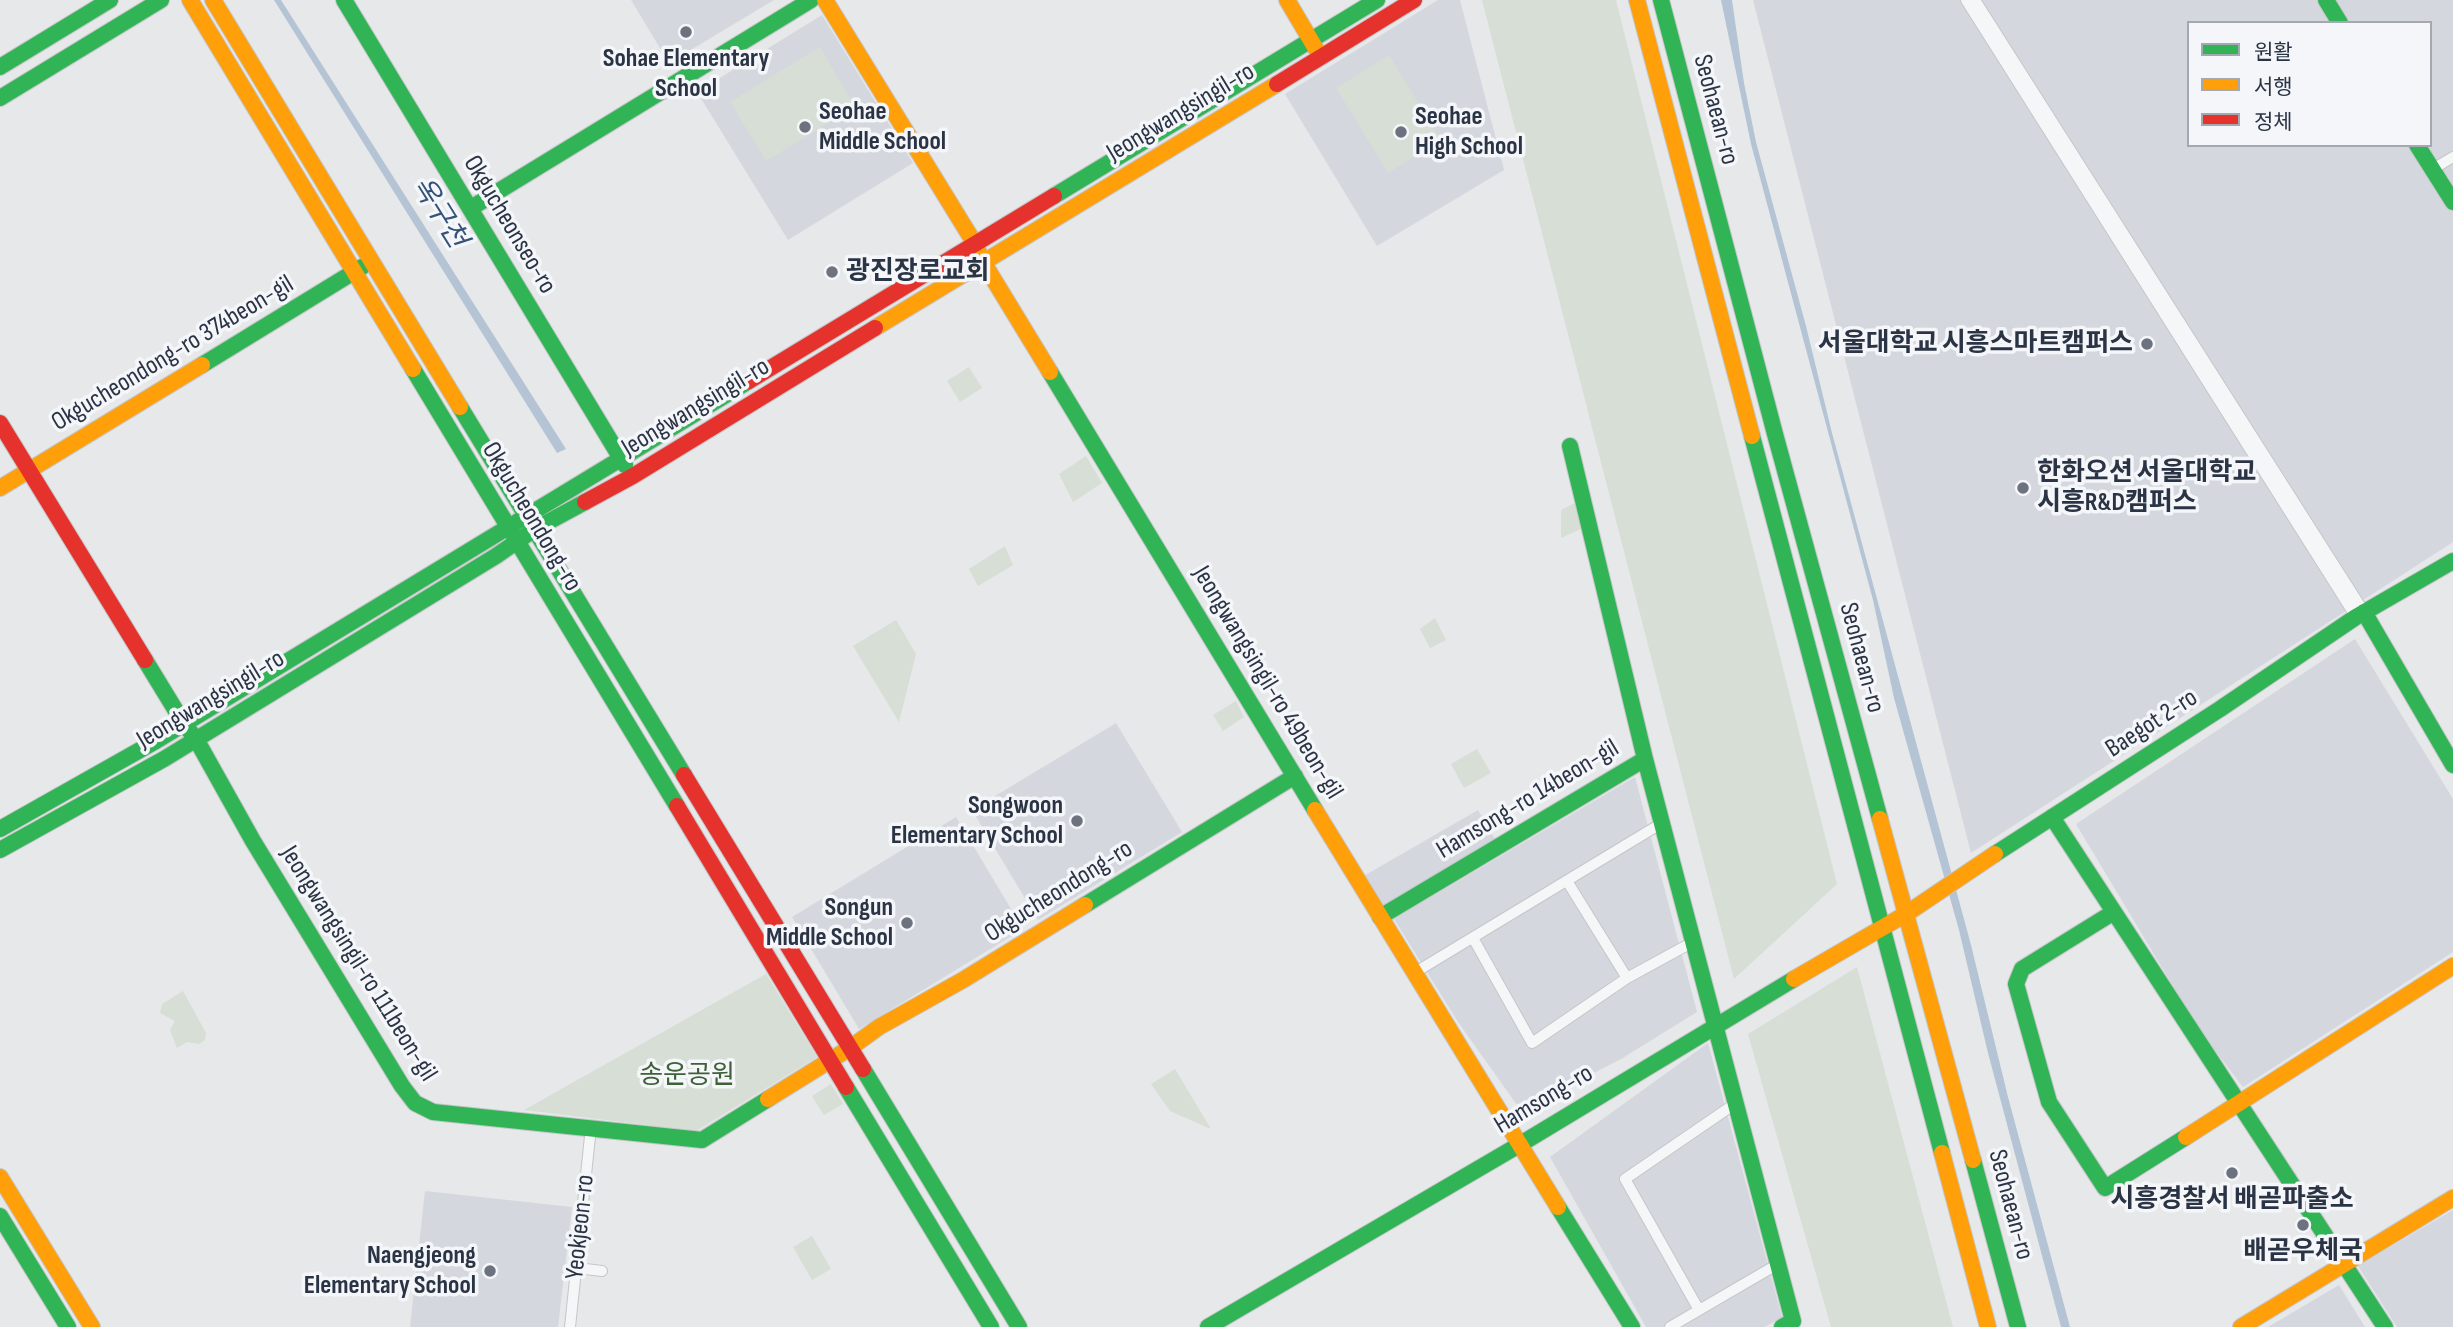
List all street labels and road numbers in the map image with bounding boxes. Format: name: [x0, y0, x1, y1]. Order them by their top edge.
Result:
street label: Seohaean-ro: [1685, 52, 1745, 168]
street label: Jeongwangsingil-ro: [1102, 57, 1260, 169]
street label: Okgucheonseo-ro: [456, 150, 562, 300]
street label: Okgucheondong-ro 374beon-gil: [46, 269, 300, 439]
street label: Jeongwangsingil-ro: [617, 352, 775, 464]
street label: Okgucheondong-ro: [474, 437, 588, 597]
street label: Jeongwangsingil-ro 49beon-gil: [1185, 561, 1349, 805]
street label: Seohaean-ro: [1831, 600, 1891, 716]
street label: Jeongwangsingil-ro: [132, 644, 290, 756]
street label: Baegot 2-ro: [2100, 683, 2204, 765]
street label: Hamsong-ro 14beon-gil: [1431, 733, 1625, 867]
street label: Okgucheondong-ro: [979, 834, 1139, 950]
street label: Jeongwangsingil-ro 111beon-gil: [273, 841, 443, 1087]
street label: Hamsong-ro: [1489, 1058, 1599, 1142]
street label: Seohaean-ro: [1980, 1147, 2040, 1263]
street label: Yeokjeon-ro: [560, 1173, 602, 1281]

